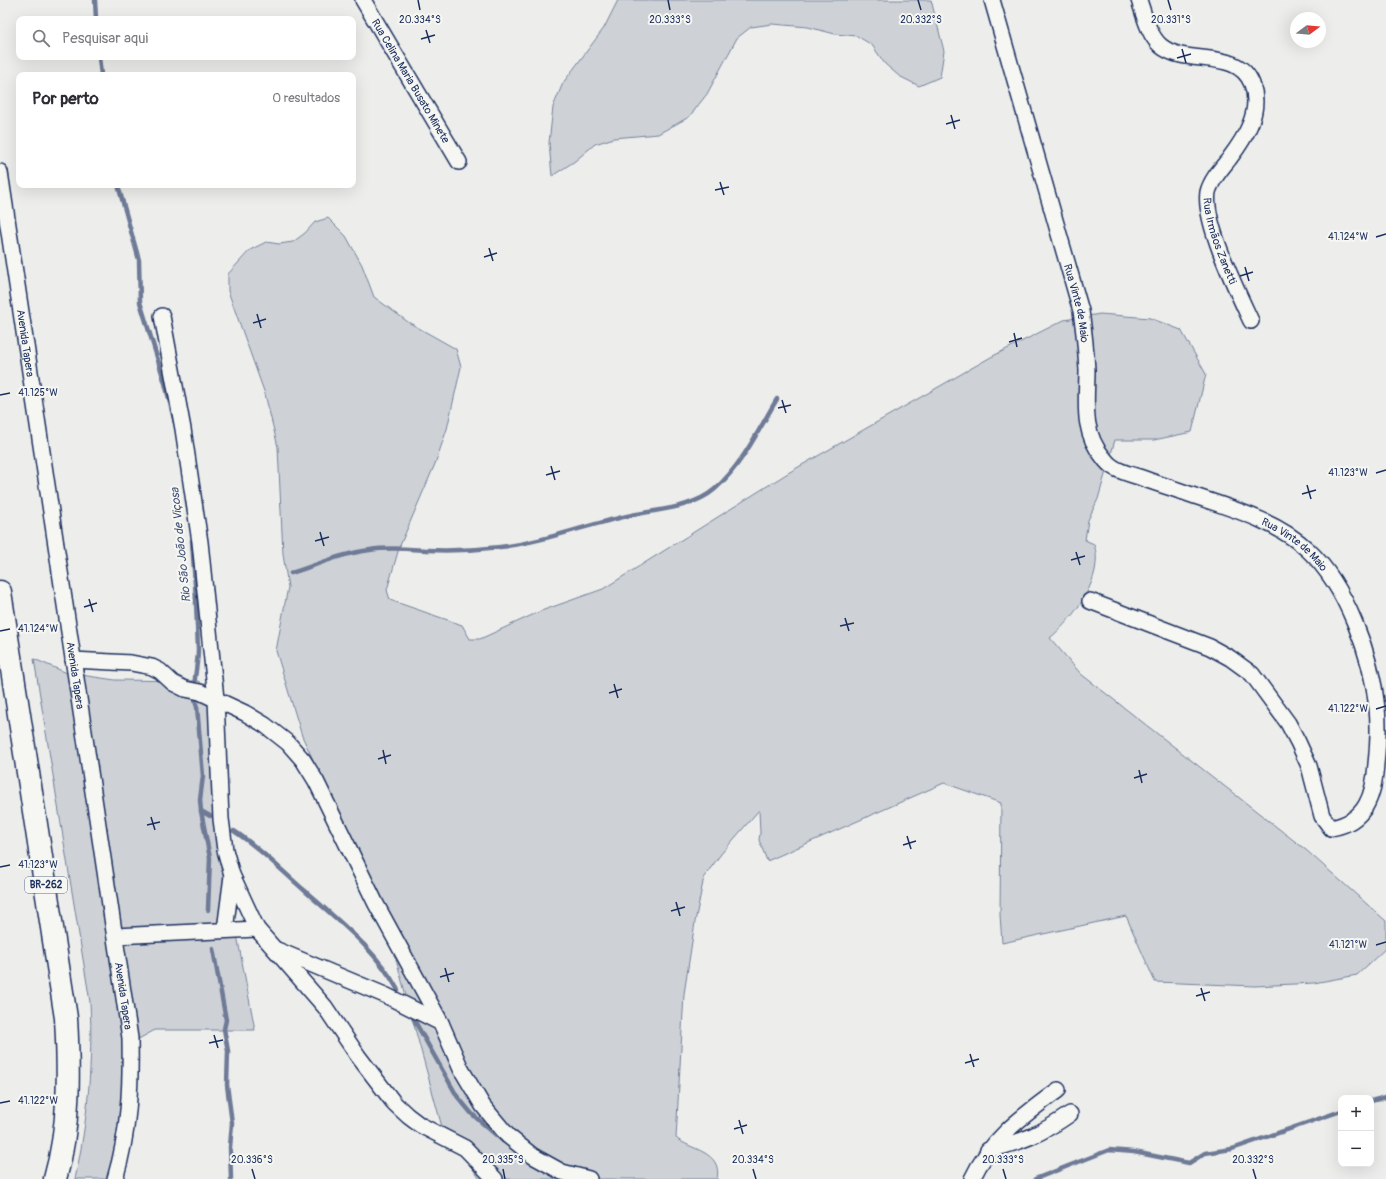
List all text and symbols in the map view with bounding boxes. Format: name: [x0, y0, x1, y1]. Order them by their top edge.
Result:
north arrow: [1290, 12, 1326, 48]
text: 20.334°S: [399, 14, 441, 26]
text: 20.333°S: [649, 14, 691, 26]
text: 20.332°S: [900, 14, 942, 26]
text: 20.331°S: [1151, 14, 1191, 26]
search box: [16, 16, 356, 60]
street label: Rua Celina Maria Busato Minete: [369, 16, 453, 146]
icon: search: [30, 27, 52, 49]
text: Pesquisar aqui: [62, 29, 148, 48]
text: Por perto: [32, 88, 99, 109]
text: 0 resultados: [272, 90, 340, 106]
street label: Rua Irmãos Zanetti: [1201, 197, 1240, 286]
text: 41.124°W: [1328, 231, 1369, 243]
street label: Rua Vinte de Maio: [1061, 262, 1091, 343]
street label: Avenida Tapera: [14, 308, 37, 378]
text: 41.125°W: [18, 387, 58, 399]
text: 41.123°W: [1328, 467, 1368, 479]
water label: Rio São João de Viçosa: [167, 485, 194, 603]
street label: Rua Vinte de Maio: [1260, 515, 1330, 573]
text: 41.124°W: [18, 623, 59, 635]
street label: Avenida Tapera: [64, 641, 87, 710]
text: 41.122°W: [1328, 703, 1368, 715]
text: 41.123°W: [18, 859, 58, 871]
road number: BR-262: [25, 877, 67, 893]
text: 41.121°W: [1329, 939, 1368, 951]
street label: Avenida Tapera: [112, 961, 135, 1030]
text: 41.122°W: [18, 1095, 58, 1107]
map controls: [1338, 1095, 1374, 1167]
button: +: [1338, 1095, 1374, 1131]
button: −: [1338, 1131, 1374, 1167]
text: 20.336°S: [231, 1154, 273, 1166]
text: 20.335°S: [482, 1154, 524, 1166]
text: 20.334°S: [732, 1154, 774, 1166]
text: 20.333°S: [982, 1154, 1024, 1166]
text: 20.332°S: [1232, 1154, 1274, 1166]

